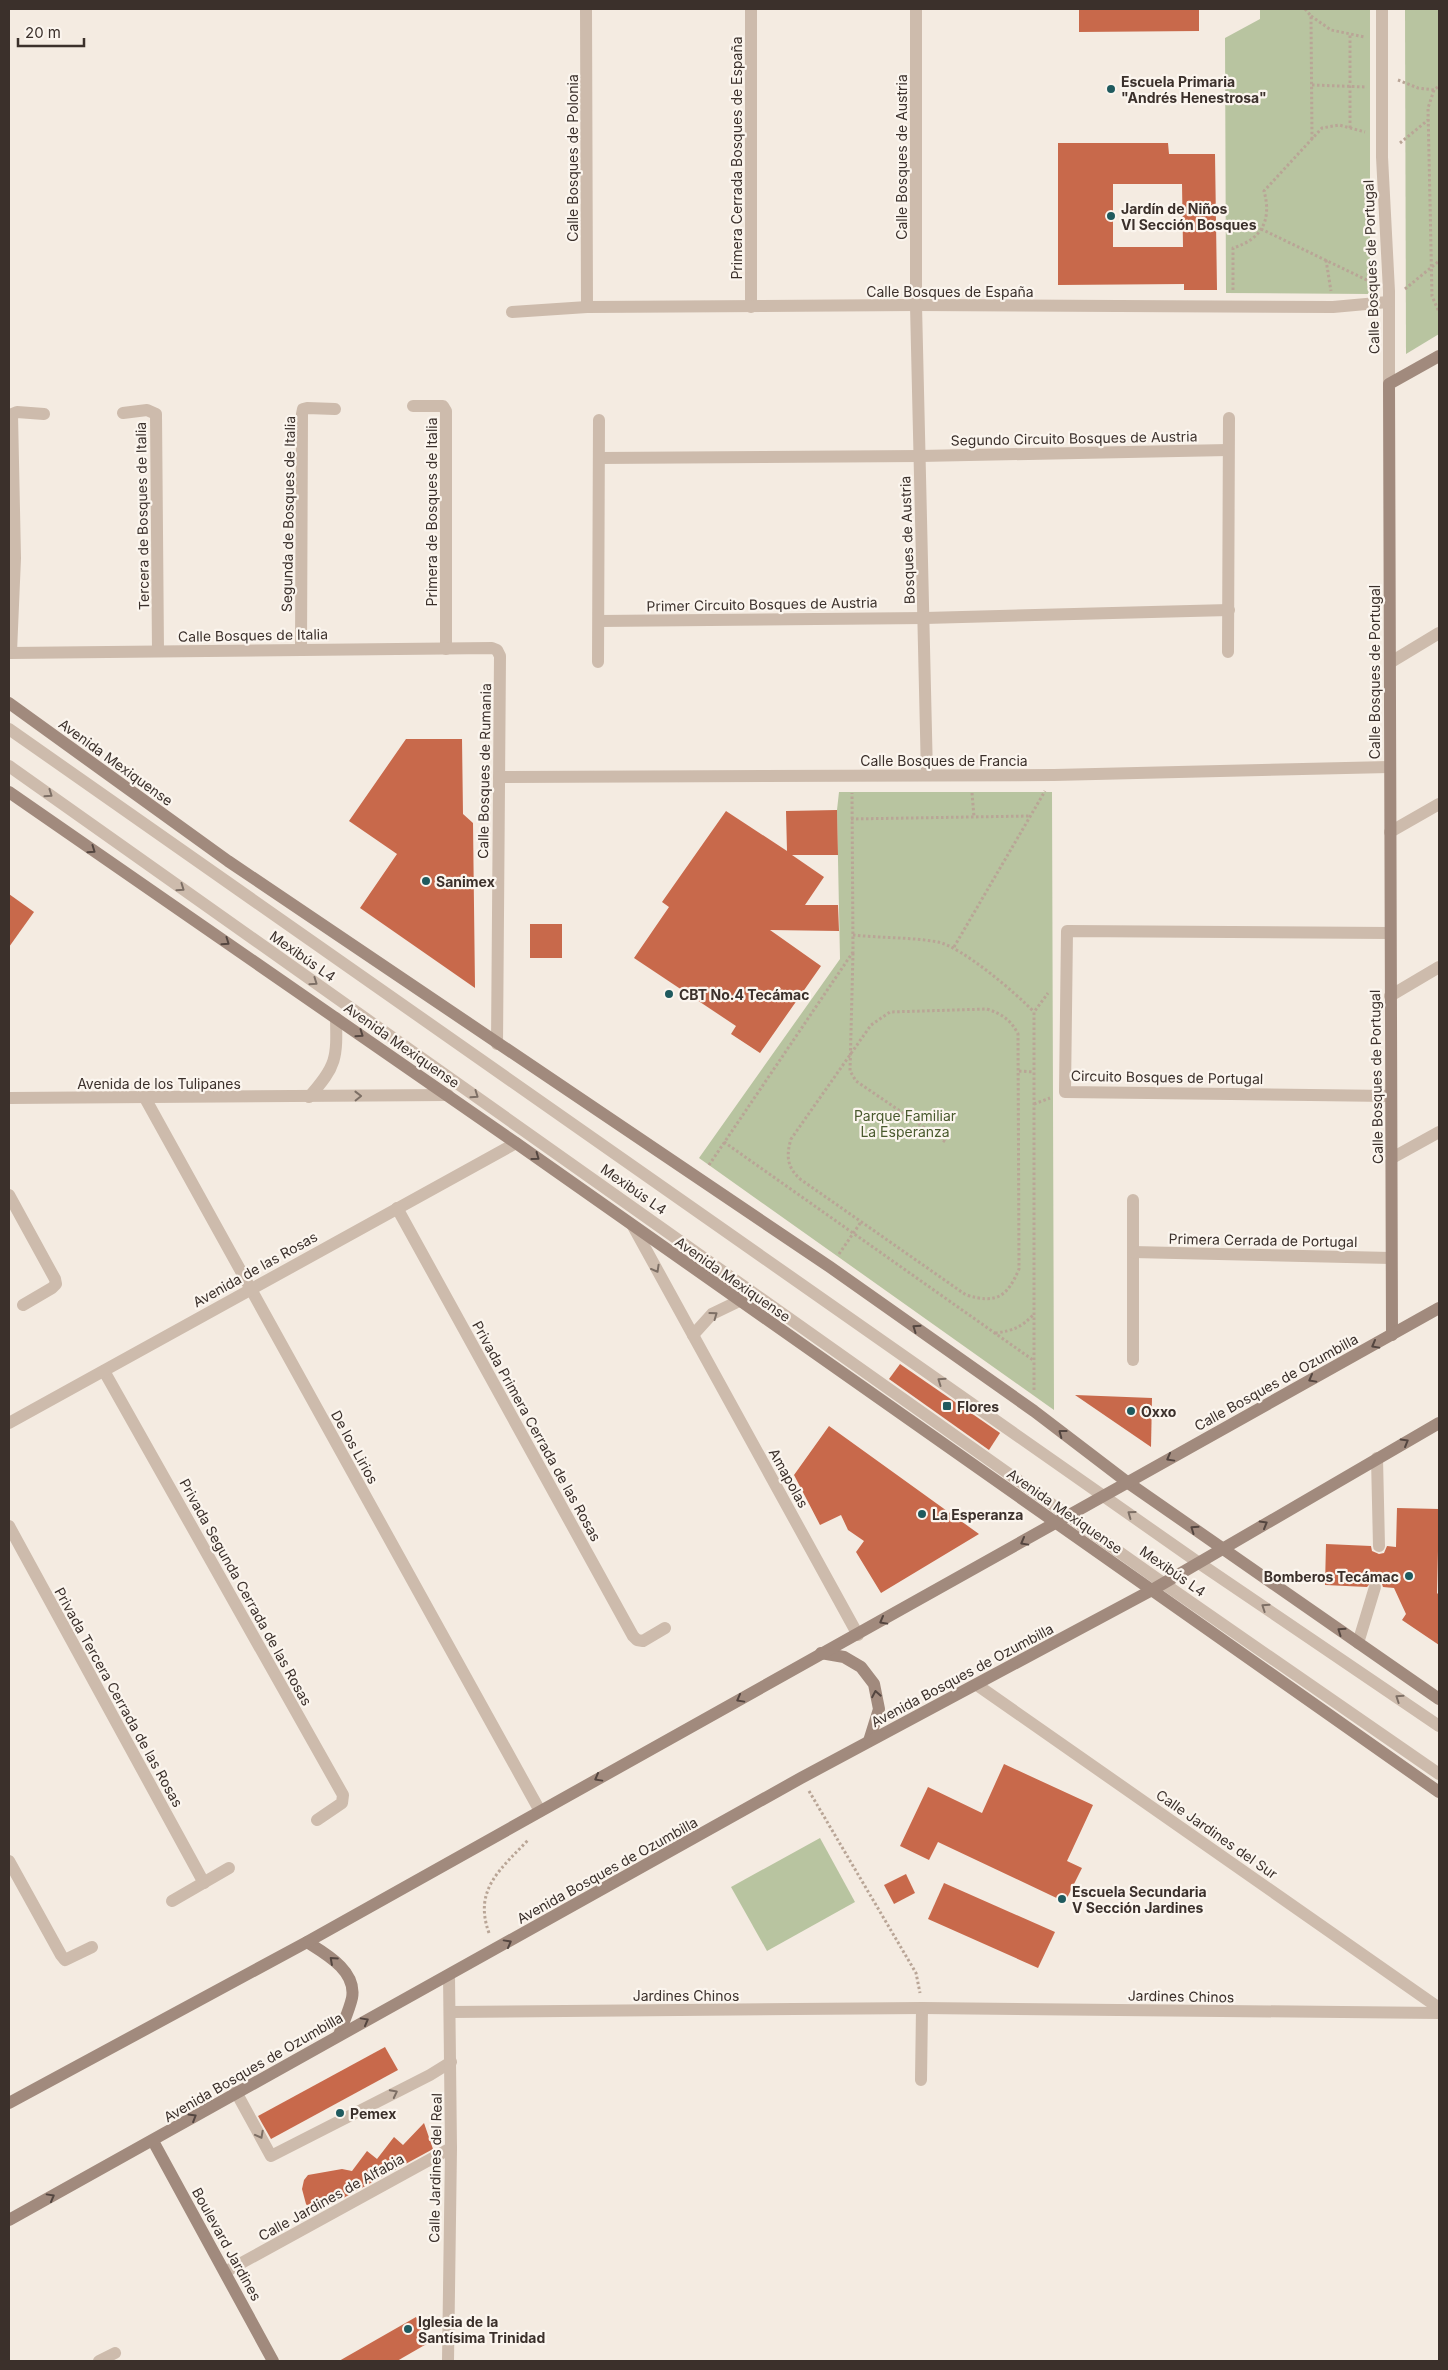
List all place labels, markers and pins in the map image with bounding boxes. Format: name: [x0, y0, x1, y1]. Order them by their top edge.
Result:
place label: Escuela Primaria "Andrés Henestrosa": [1121, 73, 1267, 106]
marker: Escuela Primaria "Andrés Henestrosa": [1105, 83, 1117, 95]
place label: Jardín de Niños VI Sección Bosques: [1121, 200, 1257, 233]
marker: Jardín de Niños VI Sección Bosques: [1105, 210, 1117, 222]
place label: Sanimex: [436, 873, 495, 890]
marker: Sanimex: [420, 875, 432, 887]
place label: CBT No.4 Tecámac: [679, 986, 809, 1003]
marker: CBT No.4 Tecámac: [663, 988, 675, 1000]
place label: Flores: [957, 1398, 999, 1415]
marker: Flores: [941, 1400, 953, 1412]
place label: Oxxo: [1141, 1403, 1177, 1420]
marker: Oxxo: [1125, 1405, 1137, 1417]
place label: La Esperanza: [932, 1506, 1023, 1523]
marker: La Esperanza: [916, 1508, 928, 1520]
place label: Bomberos Tecámac: [1264, 1568, 1399, 1585]
marker: Bomberos Tecámac: [1403, 1570, 1415, 1582]
place label: Escuela Secundaria V Sección Jardines: [1072, 1883, 1207, 1916]
marker: Escuela Secundaria V Sección Jardines: [1056, 1893, 1068, 1905]
place label: Pemex: [350, 2105, 396, 2122]
marker: Pemex: [334, 2107, 346, 2119]
place label: Iglesia de la Santísima Trinidad: [418, 2313, 545, 2346]
marker: Iglesia de la Santísima Trinidad: [402, 2323, 414, 2335]

